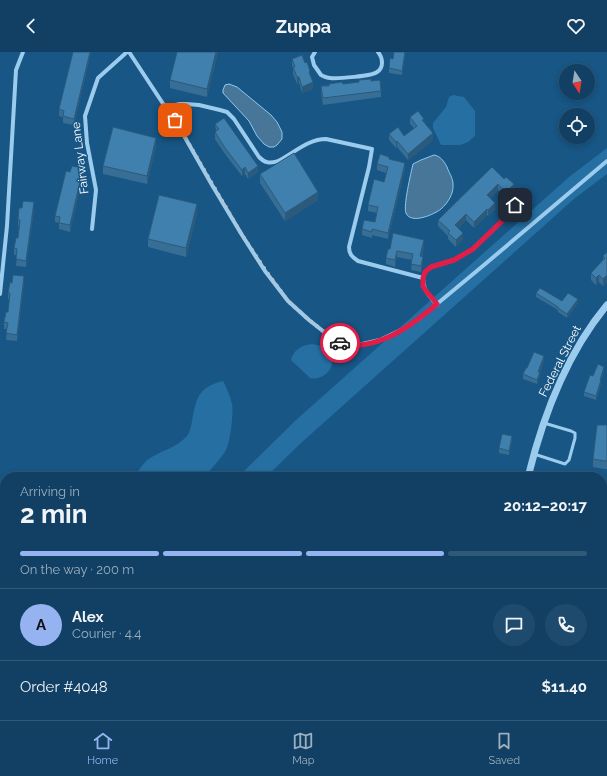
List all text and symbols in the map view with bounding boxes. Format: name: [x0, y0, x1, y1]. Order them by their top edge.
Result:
icon: back: [20, 15, 42, 37]
icon: heart: [565, 15, 587, 37]
text: Zuppa: [276, 16, 331, 37]
north arrow: [559, 64, 595, 100]
map controls: [559, 64, 595, 144]
pin: [158, 103, 192, 137]
button: locate: [559, 108, 595, 144]
icon: bag: [164, 109, 186, 131]
street label: Fairway Lane: [69, 121, 91, 195]
pin: [498, 188, 532, 222]
icon: home: [504, 194, 526, 216]
courier: [320, 323, 360, 363]
street label: Federal Street: [536, 323, 584, 399]
icon: car: [329, 332, 351, 354]
text: Arriving in: [20, 484, 80, 499]
text: 20:12–20:17: [504, 497, 587, 515]
text: 2 min: [20, 499, 87, 529]
text: On the way · 200 m: [20, 562, 134, 577]
button: chat: [493, 604, 535, 646]
button: phone: [545, 604, 587, 646]
text: Alex: [72, 608, 103, 626]
text: A: [36, 616, 46, 634]
text: Courier · 4.4: [72, 626, 141, 641]
text: Order #4048: [20, 678, 108, 696]
text: $11.40: [542, 678, 587, 696]
tab: Home: [87, 730, 118, 767]
tab: Map: [292, 730, 315, 767]
tab: Saved: [489, 730, 520, 767]

